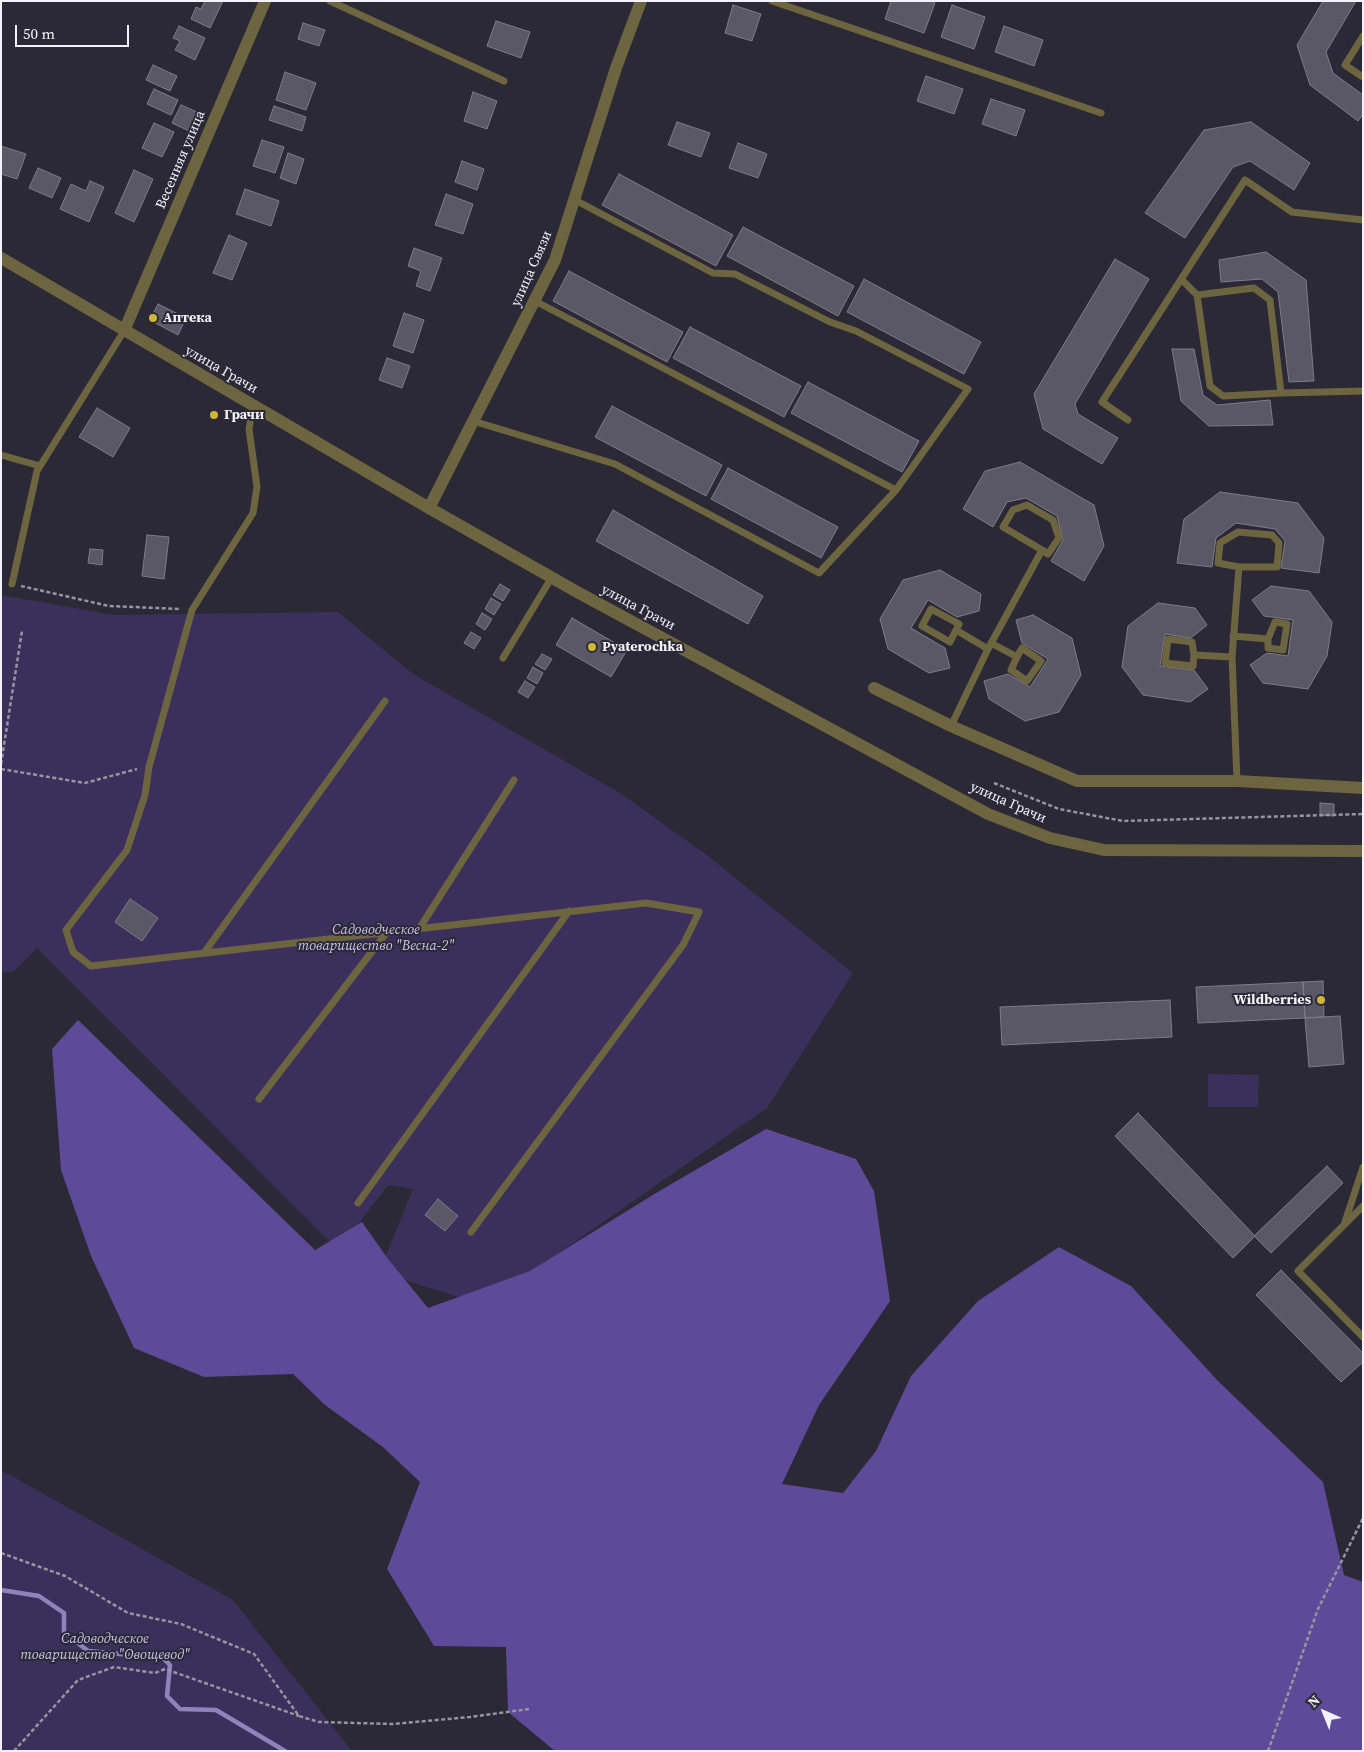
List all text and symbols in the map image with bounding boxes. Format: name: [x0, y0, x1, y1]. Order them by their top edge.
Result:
scale bar: [18, 15, 131, 47]
text: 50 m: [23, 23, 55, 44]
street label: Весенняя улица: [153, 108, 209, 212]
street label: улица Связи: [508, 228, 556, 310]
place label: Аптека: [163, 310, 212, 326]
marker: Аптека: [147, 312, 159, 324]
street label: улица Грачи: [181, 342, 261, 398]
place label: Грачи: [224, 407, 264, 423]
marker: Грачи: [208, 409, 220, 421]
street label: улица Грачи: [598, 581, 678, 635]
place label: Pyaterochka: [602, 639, 683, 655]
marker: Pyaterochka: [586, 641, 598, 653]
street label: улица Грачи: [967, 779, 1049, 827]
park label: Садоводческое товарищество "Весна-2": [298, 922, 454, 954]
place label: Wildberries: [1233, 992, 1311, 1008]
marker: Wildberries: [1315, 994, 1327, 1006]
park label: Садоводческое товарищество "Овощевод": [20, 1631, 190, 1664]
north arrow: [1299, 1687, 1349, 1737]
text: N: [1303, 1690, 1324, 1712]

